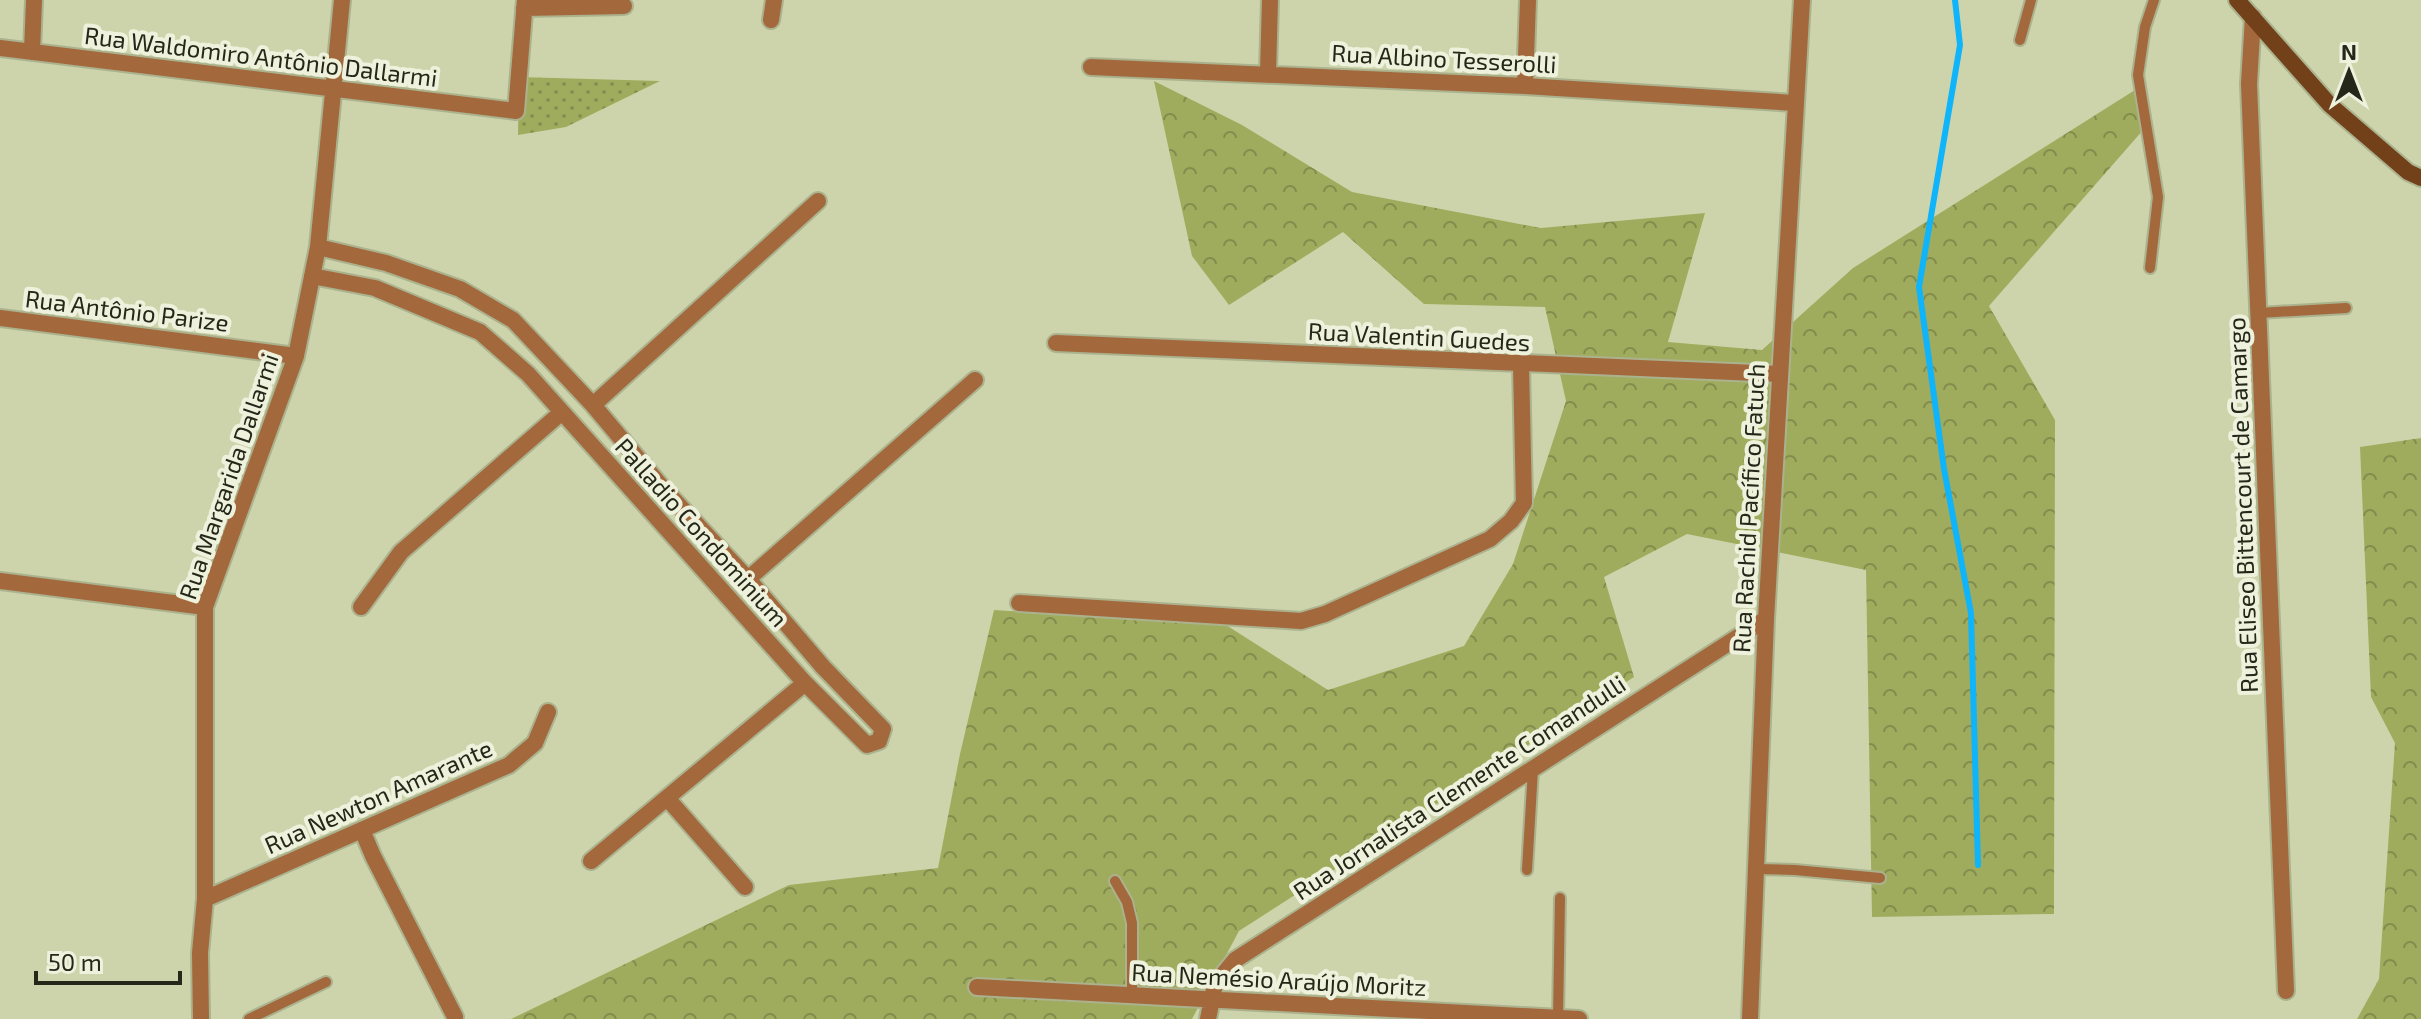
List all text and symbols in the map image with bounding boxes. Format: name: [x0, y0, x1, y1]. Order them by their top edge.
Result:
street label: Rua Waldomiro Antônio Dallarmi: [83, 20, 439, 92]
north arrow: [2309, 32, 2389, 112]
street label: Rua Albino Tesserolli: [1331, 38, 1557, 78]
text: N: [2341, 38, 2357, 64]
street label: Rua Antônio Parize: [24, 283, 230, 337]
street label: Rua Valentin Guedes: [1307, 316, 1531, 356]
street label: Rua Eliseo Bittencourt de Camargo: [2221, 317, 2263, 693]
street label: Rua Margarida Dallarmi: [172, 349, 284, 603]
street label: Rua Rachid Pacífico Fatuch: [1726, 363, 1770, 653]
street label: Palladio Condominium: [610, 432, 794, 632]
street label: Rua Jornalista Clemente Comandulli: [1288, 669, 1630, 905]
street label: Rua Newton Amarante: [260, 733, 496, 859]
scale bar: [36, 935, 180, 985]
text: 50 m: [48, 947, 102, 976]
street label: Rua Nemésio Araújo Moritz: [1131, 957, 1427, 1001]

